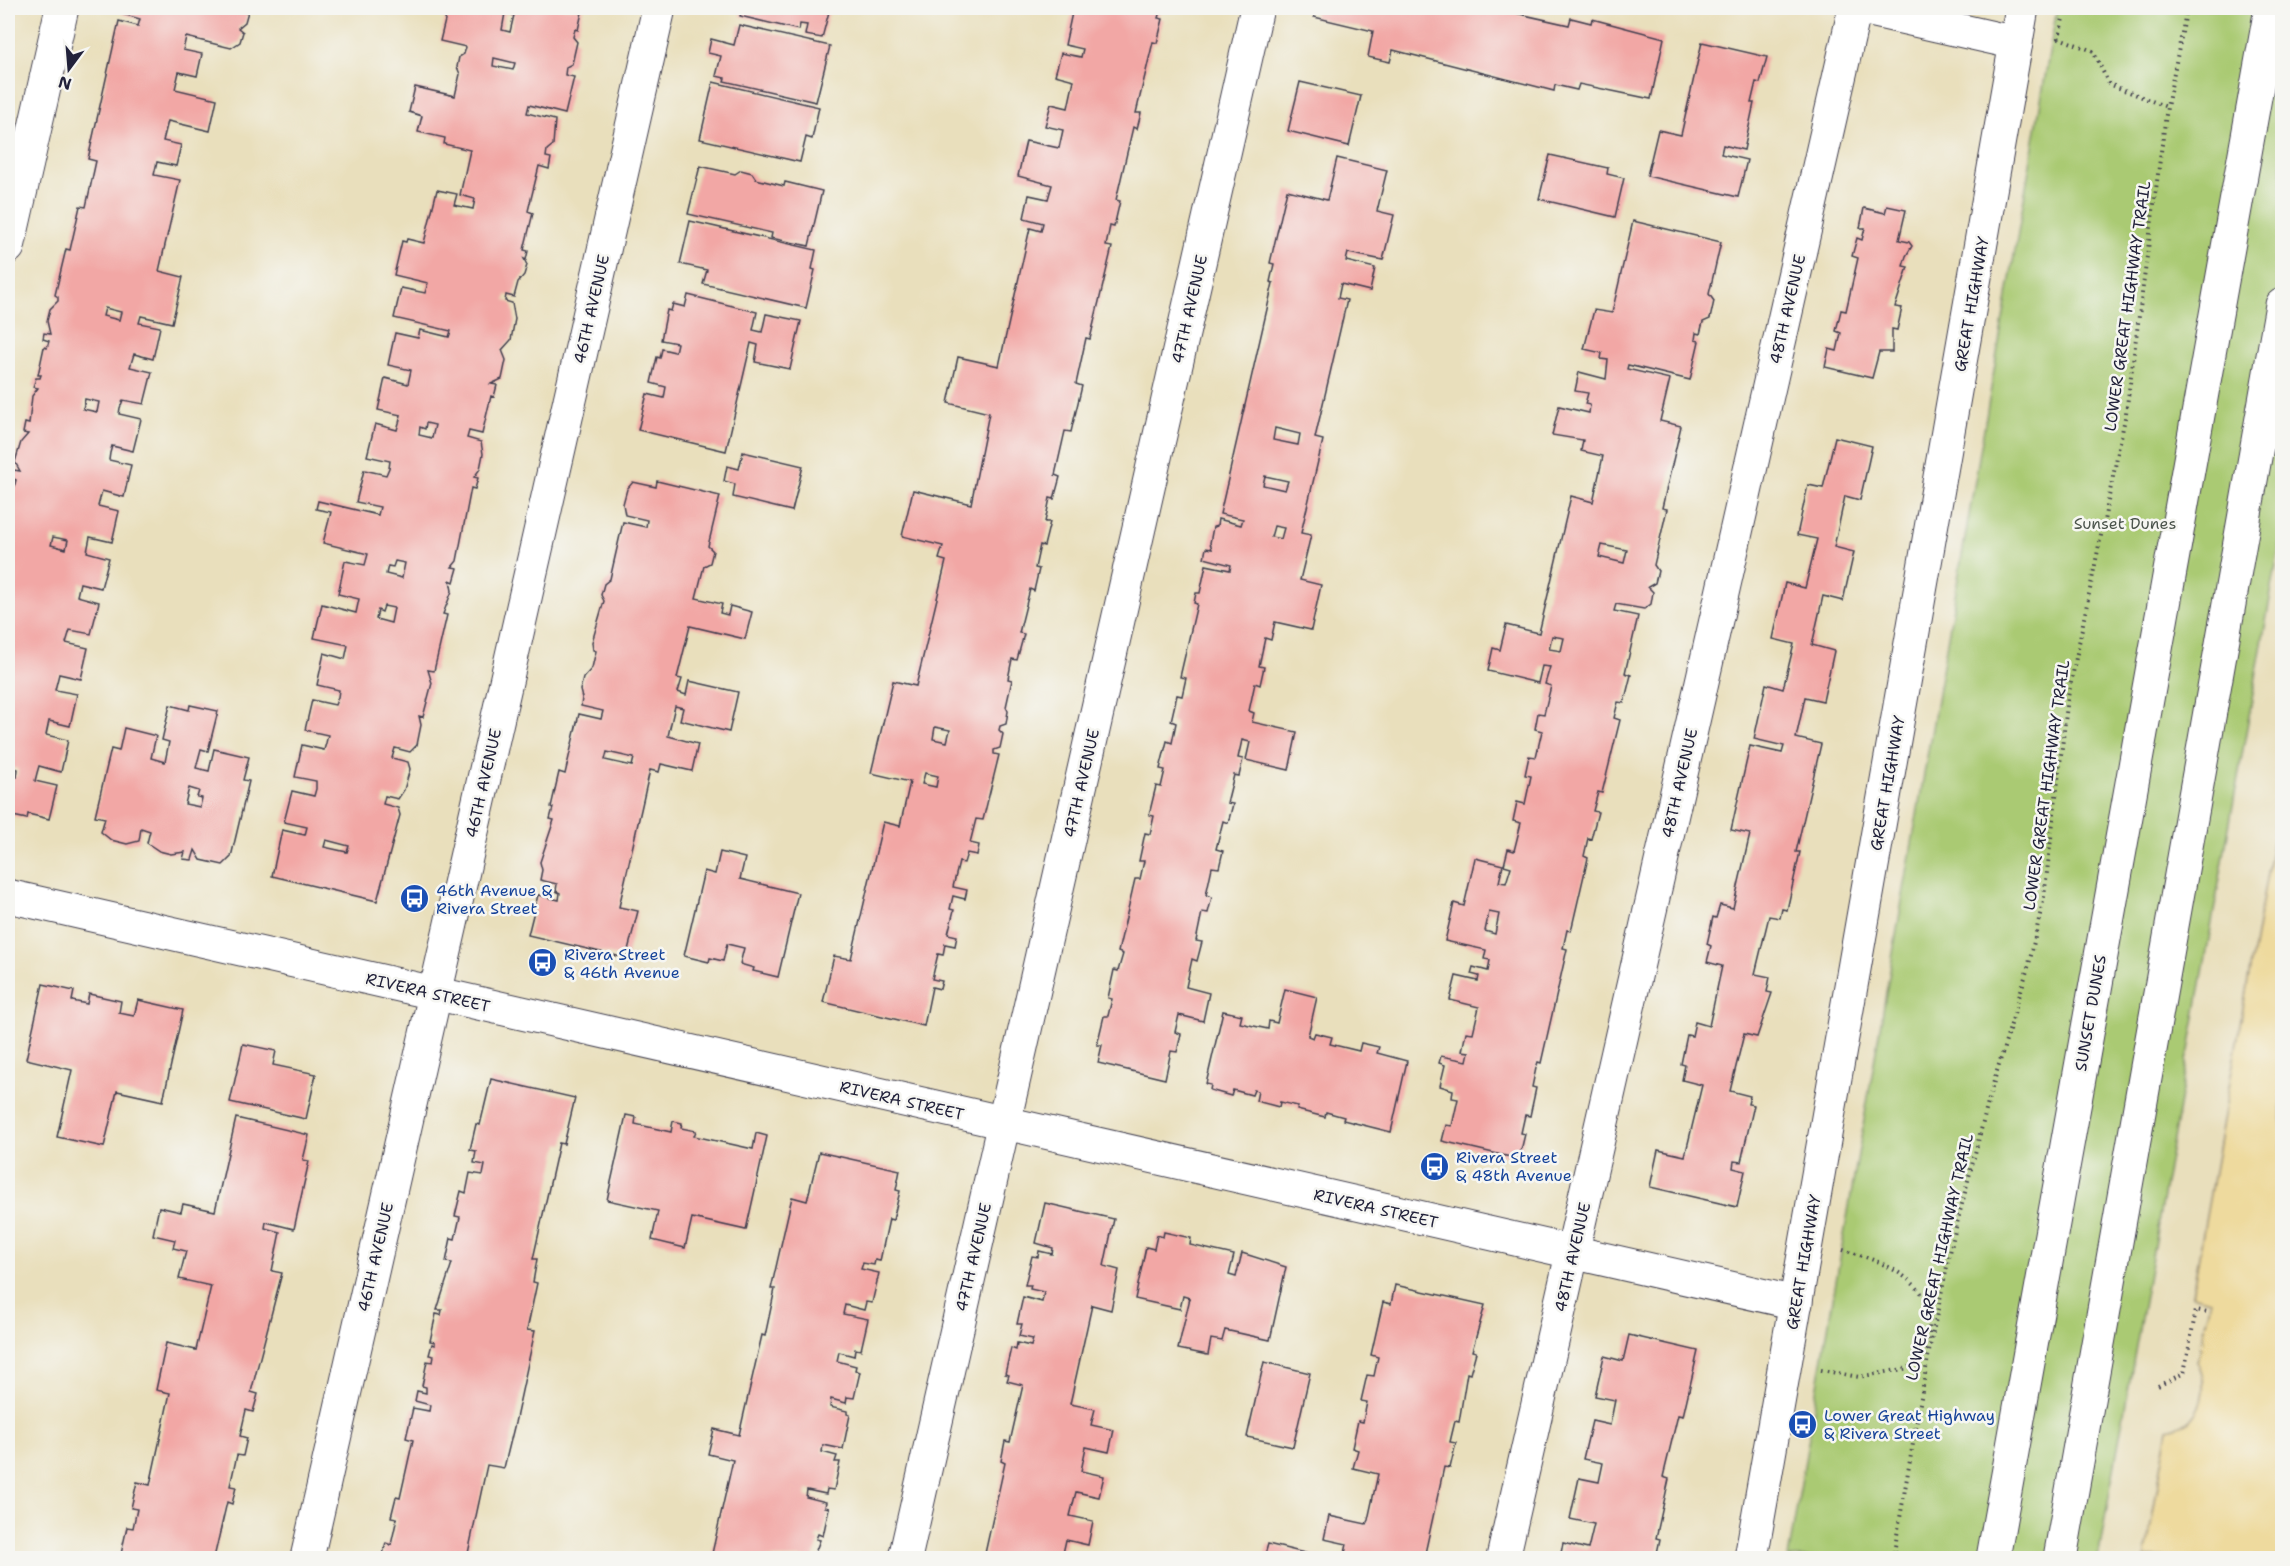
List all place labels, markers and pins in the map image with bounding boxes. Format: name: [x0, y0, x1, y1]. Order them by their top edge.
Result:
place label: 46th Avenue & Rivera Street: [436, 880, 553, 919]
bus stop icon: 46th Avenue & Rivera Street: [399, 883, 431, 915]
place label: Rivera Street & 46th Avenue: [564, 944, 680, 983]
bus stop icon: Rivera Street & 46th Avenue: [527, 947, 559, 979]
place label: Rivera Street & 48th Avenue: [1456, 1147, 1572, 1186]
bus stop icon: Rivera Street & 48th Avenue: [1419, 1150, 1451, 1182]
place label: Lower Great Highway & Rivera Street: [1824, 1405, 1995, 1444]
bus stop icon: Lower Great Highway & Rivera Street: [1787, 1408, 1819, 1440]

